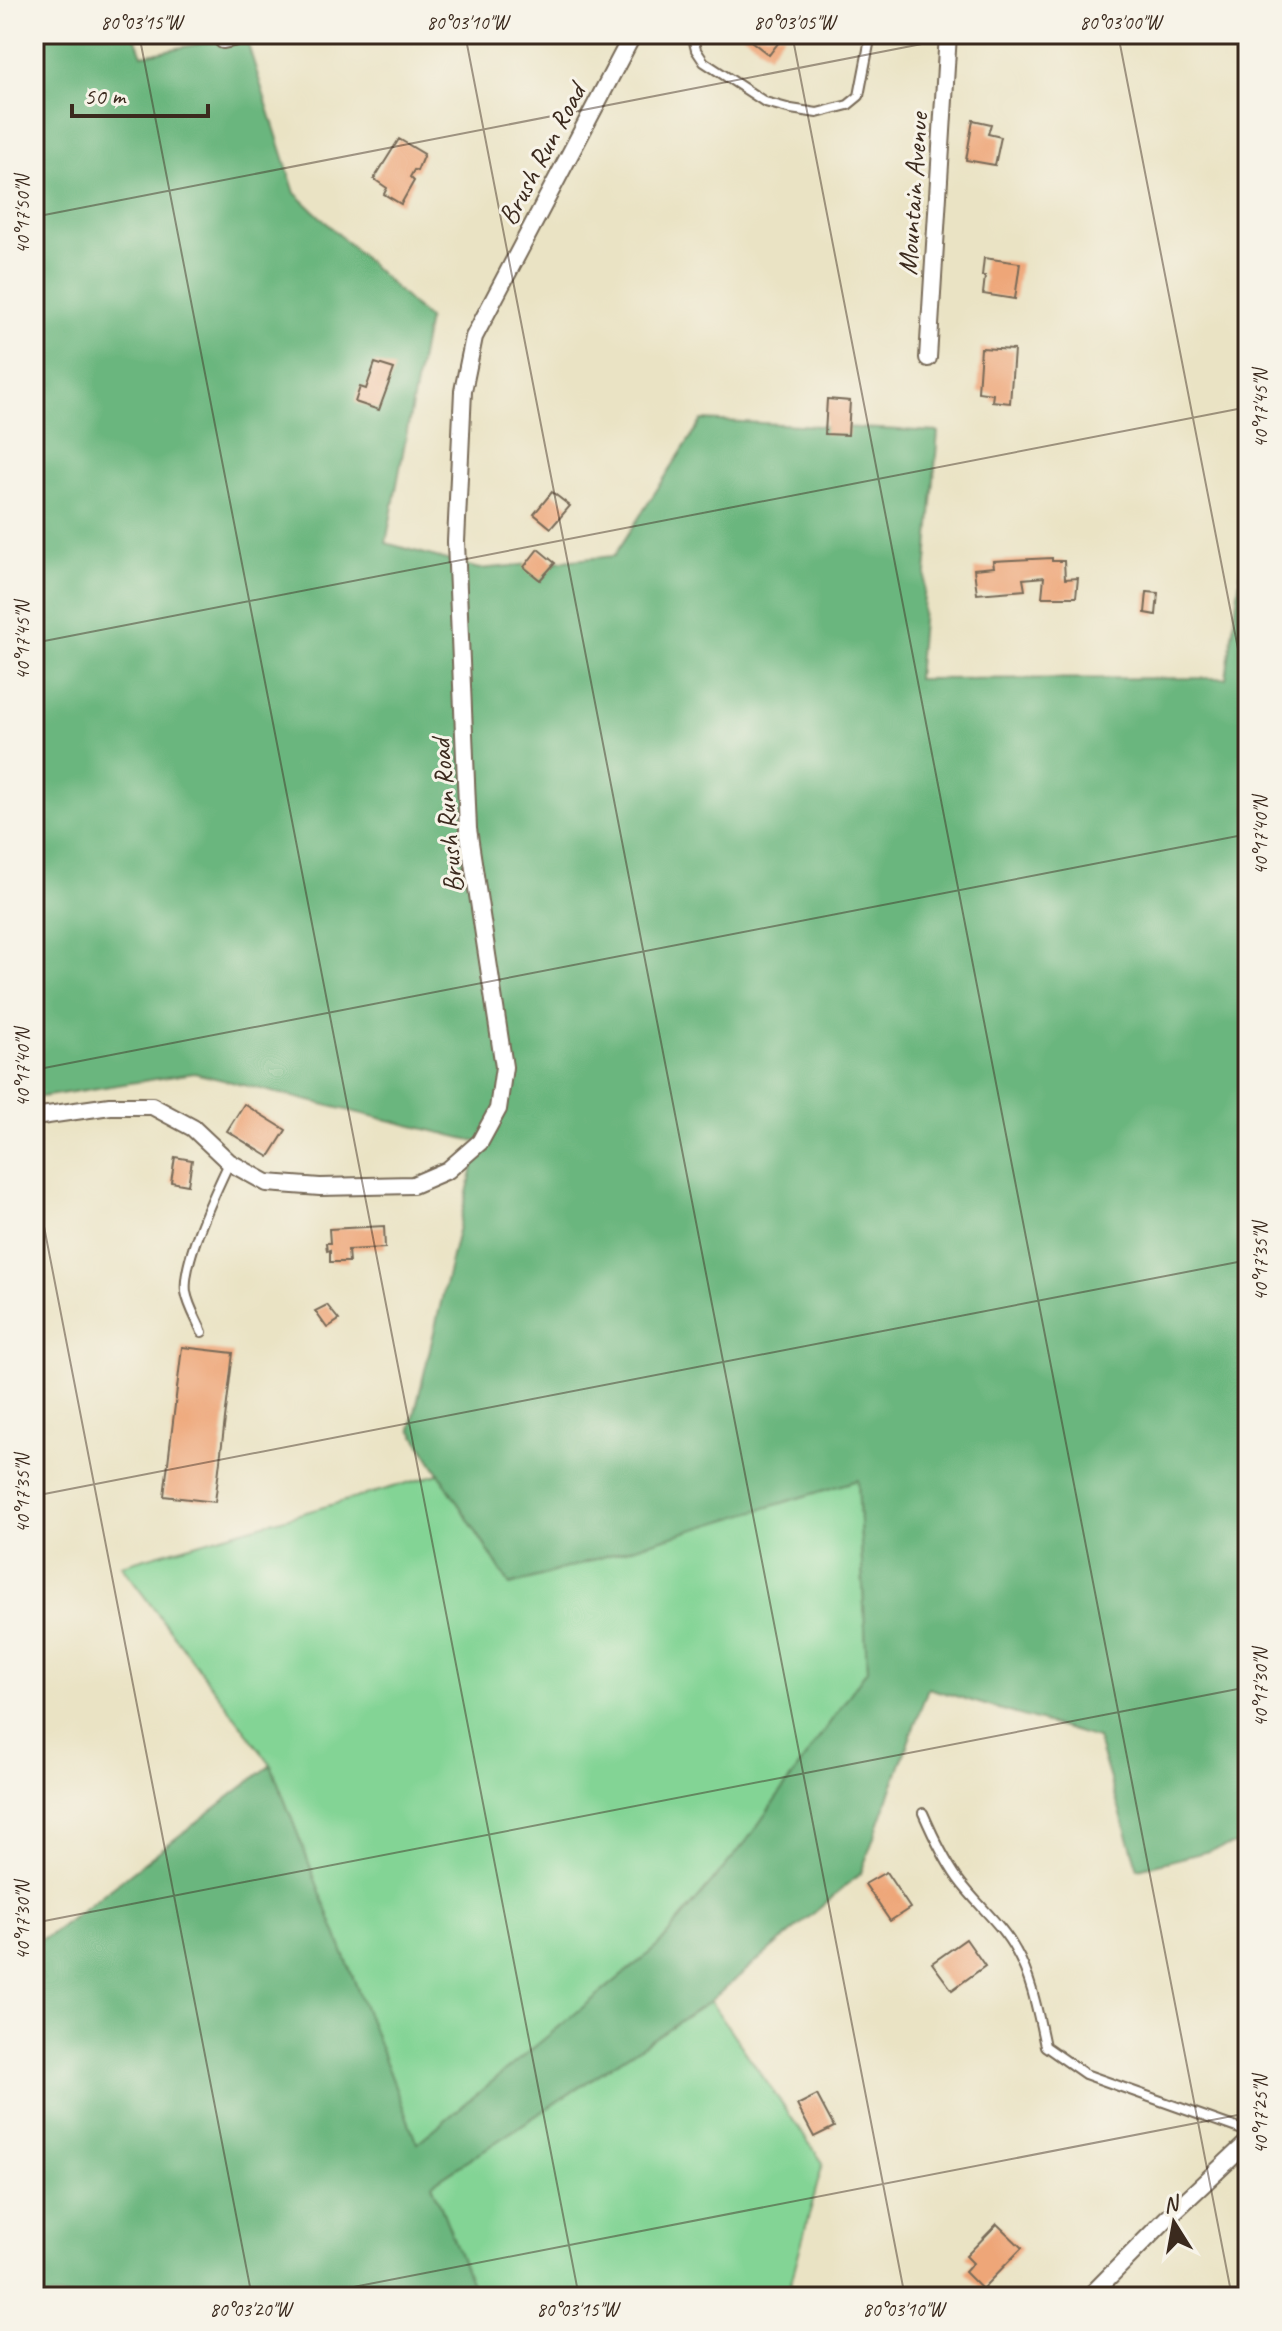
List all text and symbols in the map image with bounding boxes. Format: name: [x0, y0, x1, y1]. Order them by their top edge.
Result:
text: 80°03'15"W: [100, 10, 185, 35]
text: 80°03'10"W: [426, 10, 511, 35]
text: 80°03'05"W: [753, 10, 838, 35]
text: 80°03'00"W: [1079, 10, 1164, 35]
scale bar: [72, 68, 208, 118]
street label: Brush Run Road: [490, 74, 595, 231]
text: 50 m: [84, 81, 127, 111]
street label: Mountain Avenue: [889, 110, 936, 276]
text: 40°17'50"N: [10, 173, 35, 254]
text: 40°17'45"N: [1248, 367, 1273, 448]
text: 40°17'45"N: [10, 599, 35, 680]
street label: Brush Run Road: [422, 733, 471, 894]
text: 40°17'40"N: [1248, 794, 1273, 875]
text: 40°17'40"N: [10, 1026, 35, 1107]
text: 40°17'35"N: [1248, 1220, 1273, 1301]
text: 40°17'35"N: [10, 1452, 35, 1533]
text: 40°17'30"N: [1248, 1646, 1273, 1727]
text: 40°17'30"N: [10, 1879, 35, 1960]
text: 40°17'25"N: [1248, 2073, 1273, 2154]
north arrow: [1134, 2183, 1214, 2263]
text: N: [1161, 2189, 1183, 2219]
text: 80°03'20"W: [209, 2297, 294, 2322]
text: 80°03'15"W: [536, 2297, 621, 2322]
text: 80°03'10"W: [862, 2297, 947, 2322]

